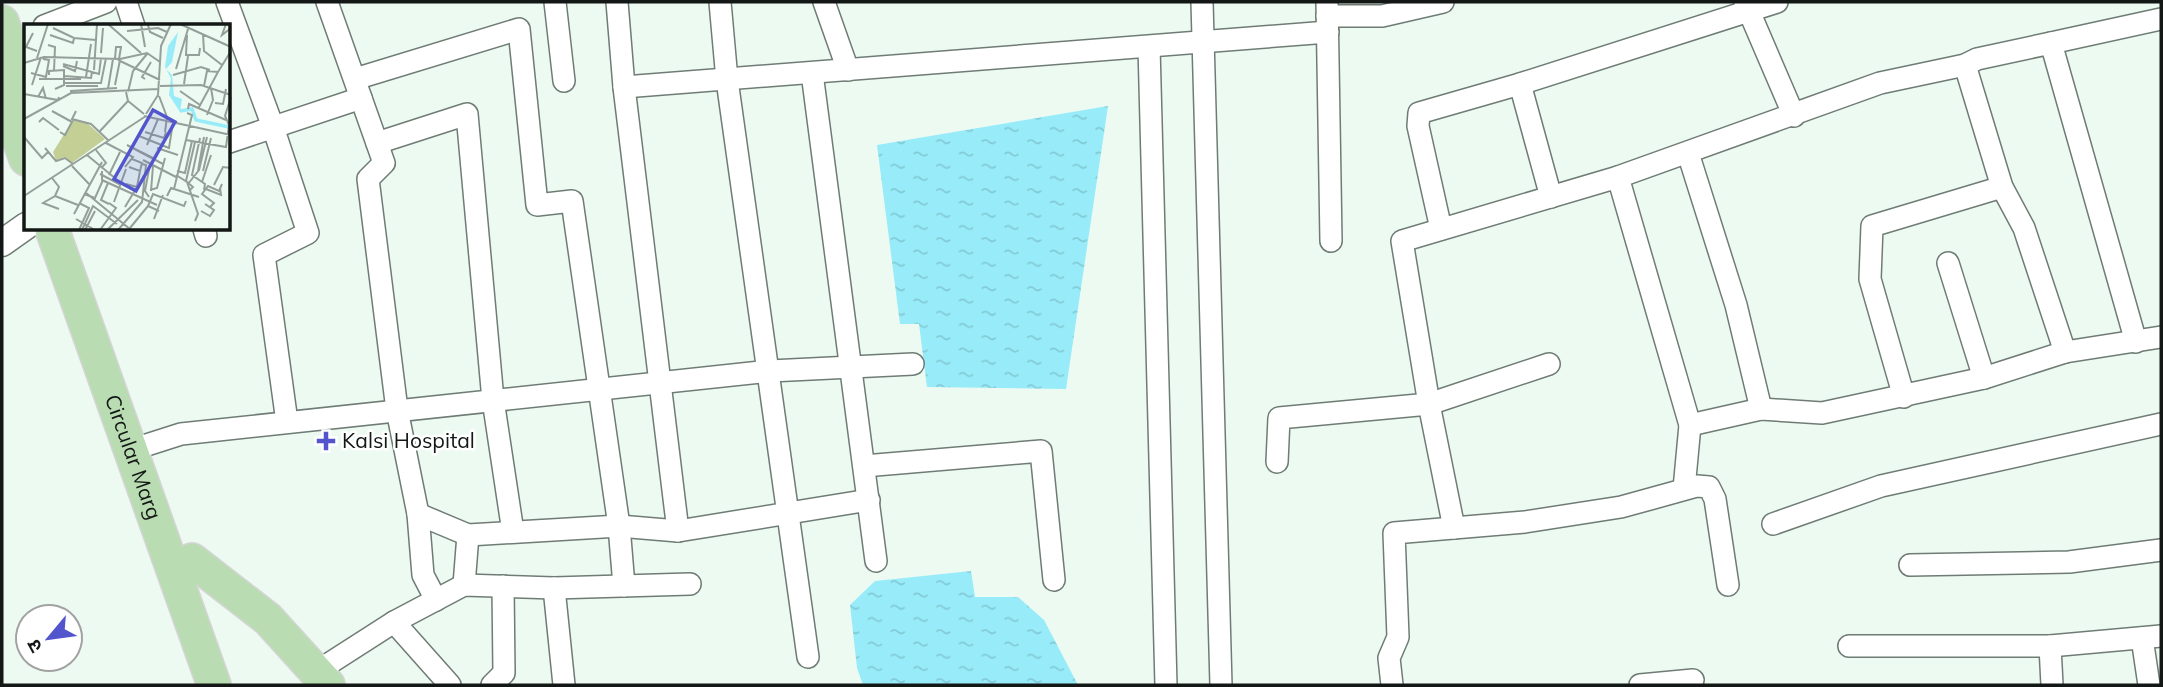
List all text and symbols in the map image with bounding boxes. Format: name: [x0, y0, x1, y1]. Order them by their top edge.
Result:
inset map: [24, 24, 231, 231]
street label: Circular Marg: [100, 391, 168, 523]
place label: Kalsi Hospital: [342, 427, 475, 453]
marker: Kalsi Hospital: [316, 431, 336, 451]
north arrow: [14, 603, 84, 673]
text: उ: [21, 635, 47, 657]

